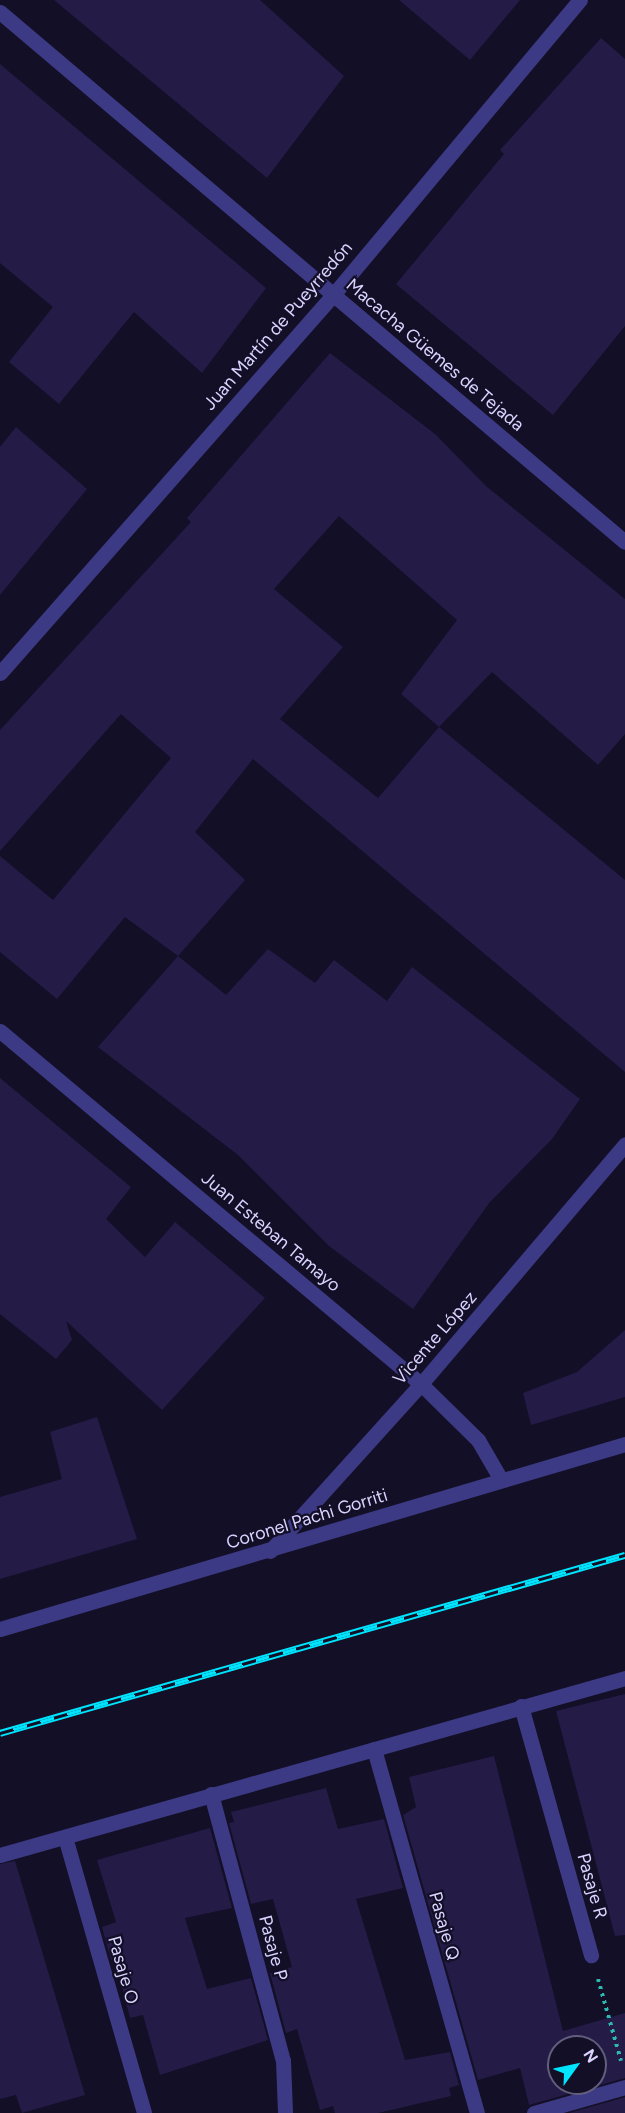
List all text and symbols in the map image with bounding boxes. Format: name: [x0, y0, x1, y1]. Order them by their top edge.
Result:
street label: Juan Martín de Pueyrredón: [199, 237, 357, 415]
street label: Macacha Güemes de Tejada: [342, 274, 528, 436]
street label: Juan Esteban Tamayo: [197, 1168, 345, 1296]
street label: Vicente López: [389, 1287, 481, 1389]
street label: Coronel Pachi Gorriti: [224, 1484, 390, 1554]
street label: Pasaje R: [572, 1851, 612, 1921]
street label: Pasaje Q: [424, 1889, 464, 1963]
street label: Pasaje P: [254, 1913, 292, 1983]
street label: Pasaje O: [103, 1933, 143, 2007]
north arrow: [547, 2035, 607, 2095]
text: N: [580, 2046, 602, 2066]

